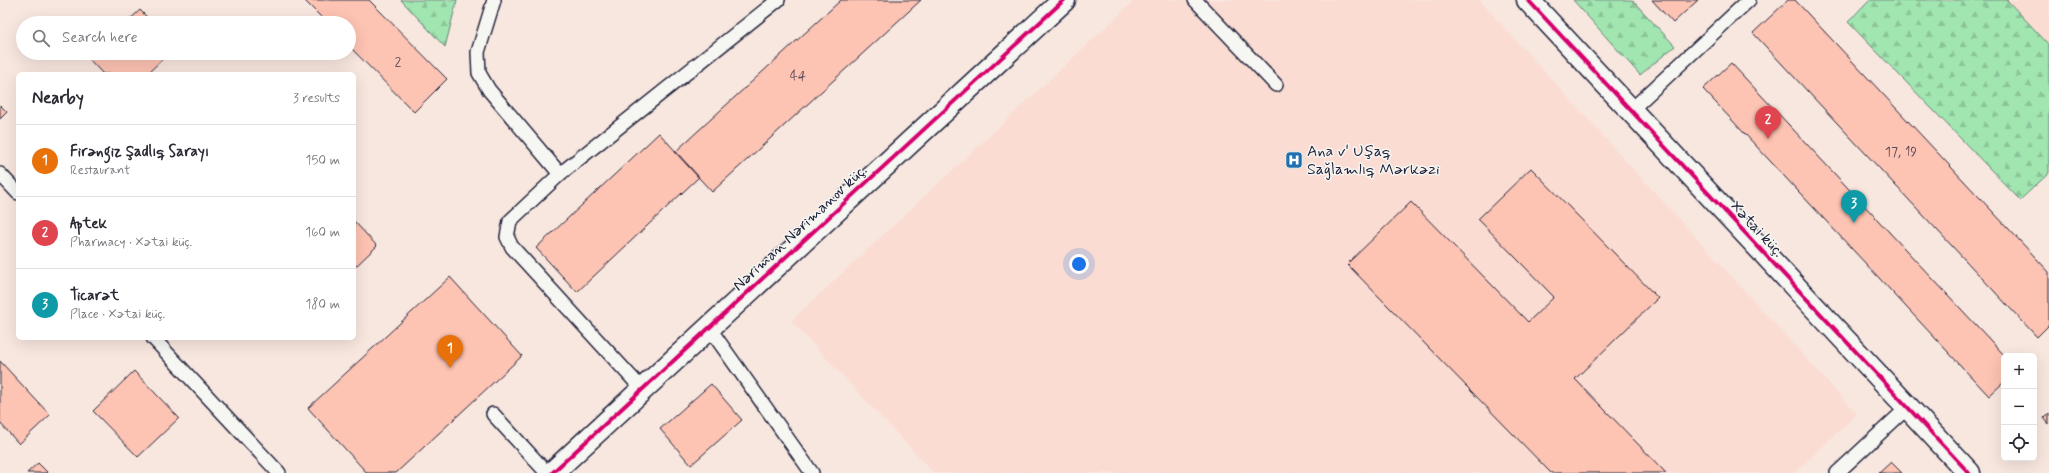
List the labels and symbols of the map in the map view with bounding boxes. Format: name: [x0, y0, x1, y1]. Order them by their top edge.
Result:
house number: 2: [395, 53, 402, 71]
house number: 44: [790, 67, 807, 85]
pin: 2: [1755, 106, 1781, 139]
place label: Ana v' Uşaq Sağlamlıq Mərkəzi: [1307, 141, 1440, 180]
house number: 17, 19: [1885, 143, 1917, 161]
hospital icon: Ana v' Uşaq Sağlamlıq Mərkəzi: [1284, 150, 1304, 170]
street label: Nəriman Nərimanov küç.: [728, 160, 872, 296]
pin: 3: [1841, 190, 1867, 223]
street label: Xətai küç.: [1726, 196, 1788, 262]
your location: [1069, 254, 1089, 274]
pin: 1: [437, 335, 463, 368]

